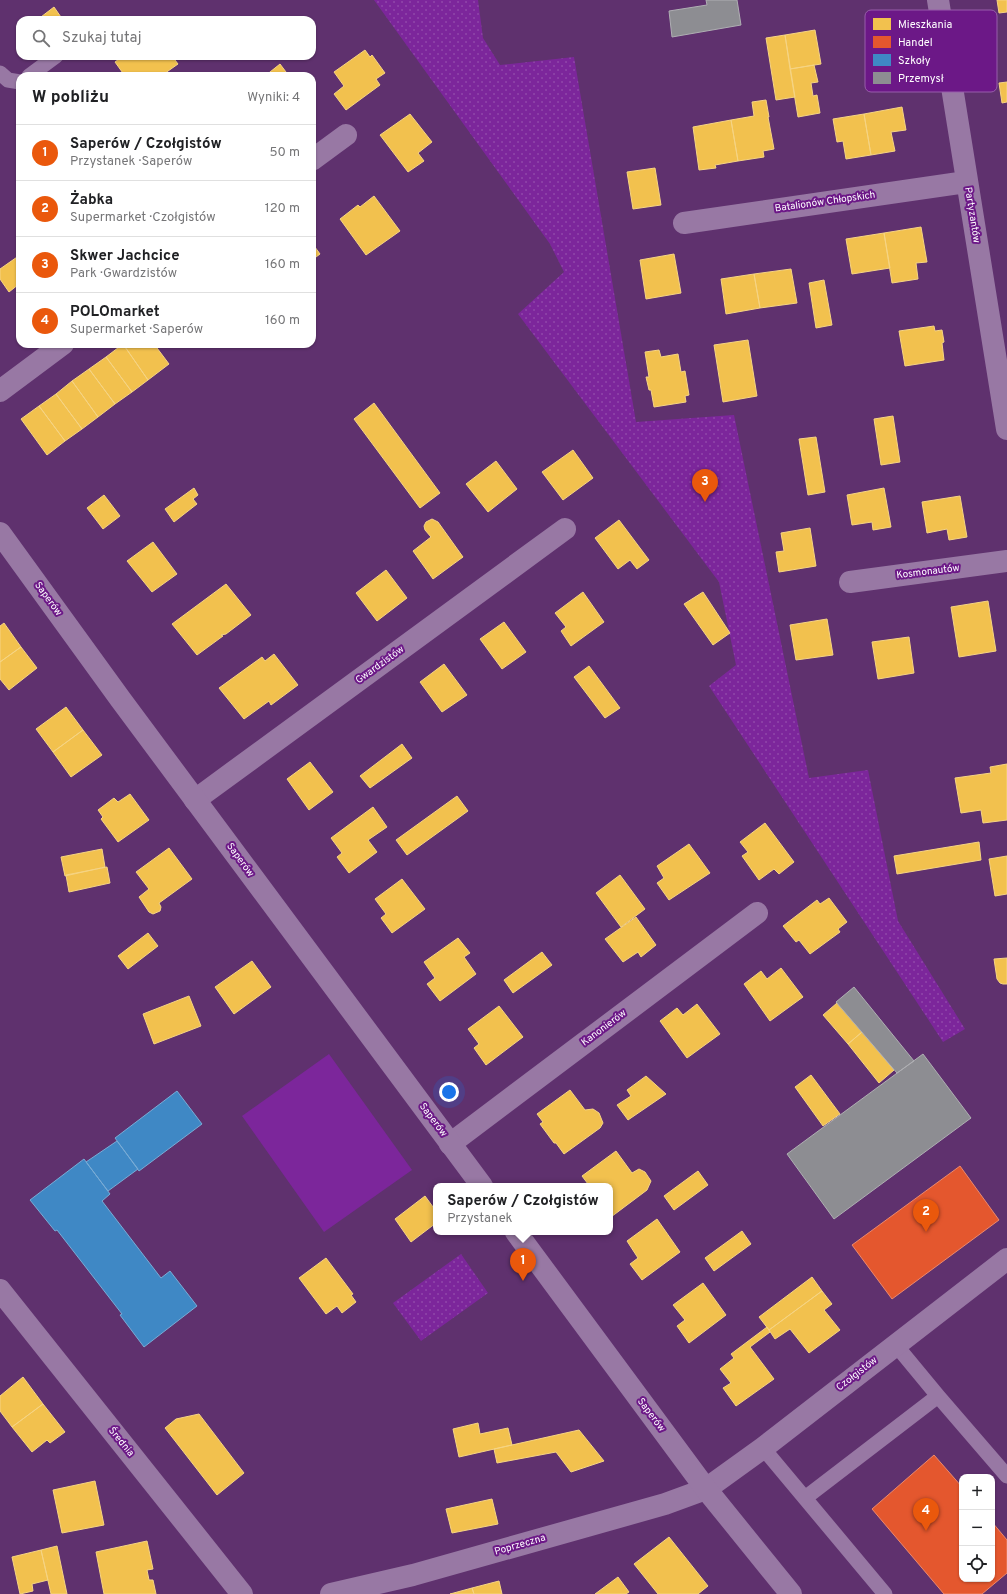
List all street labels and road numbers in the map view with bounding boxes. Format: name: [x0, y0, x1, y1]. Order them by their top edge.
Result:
street label: Partyzantów: [961, 186, 983, 244]
street label: Batalionów Chłopskich: [774, 189, 876, 215]
street label: Kosmonautów: [896, 562, 960, 582]
street label: Saperów: [31, 579, 65, 619]
street label: Gwardzistów: [353, 643, 407, 687]
street label: Saperów: [223, 840, 257, 880]
street label: Kanonierów: [579, 1007, 629, 1049]
street label: Saperów: [416, 1100, 450, 1140]
street label: Czołgistów: [834, 1354, 880, 1394]
street label: Saperów: [634, 1395, 668, 1435]
street label: Średnia: [105, 1425, 137, 1459]
street label: Poprzeczna: [493, 1531, 547, 1559]

